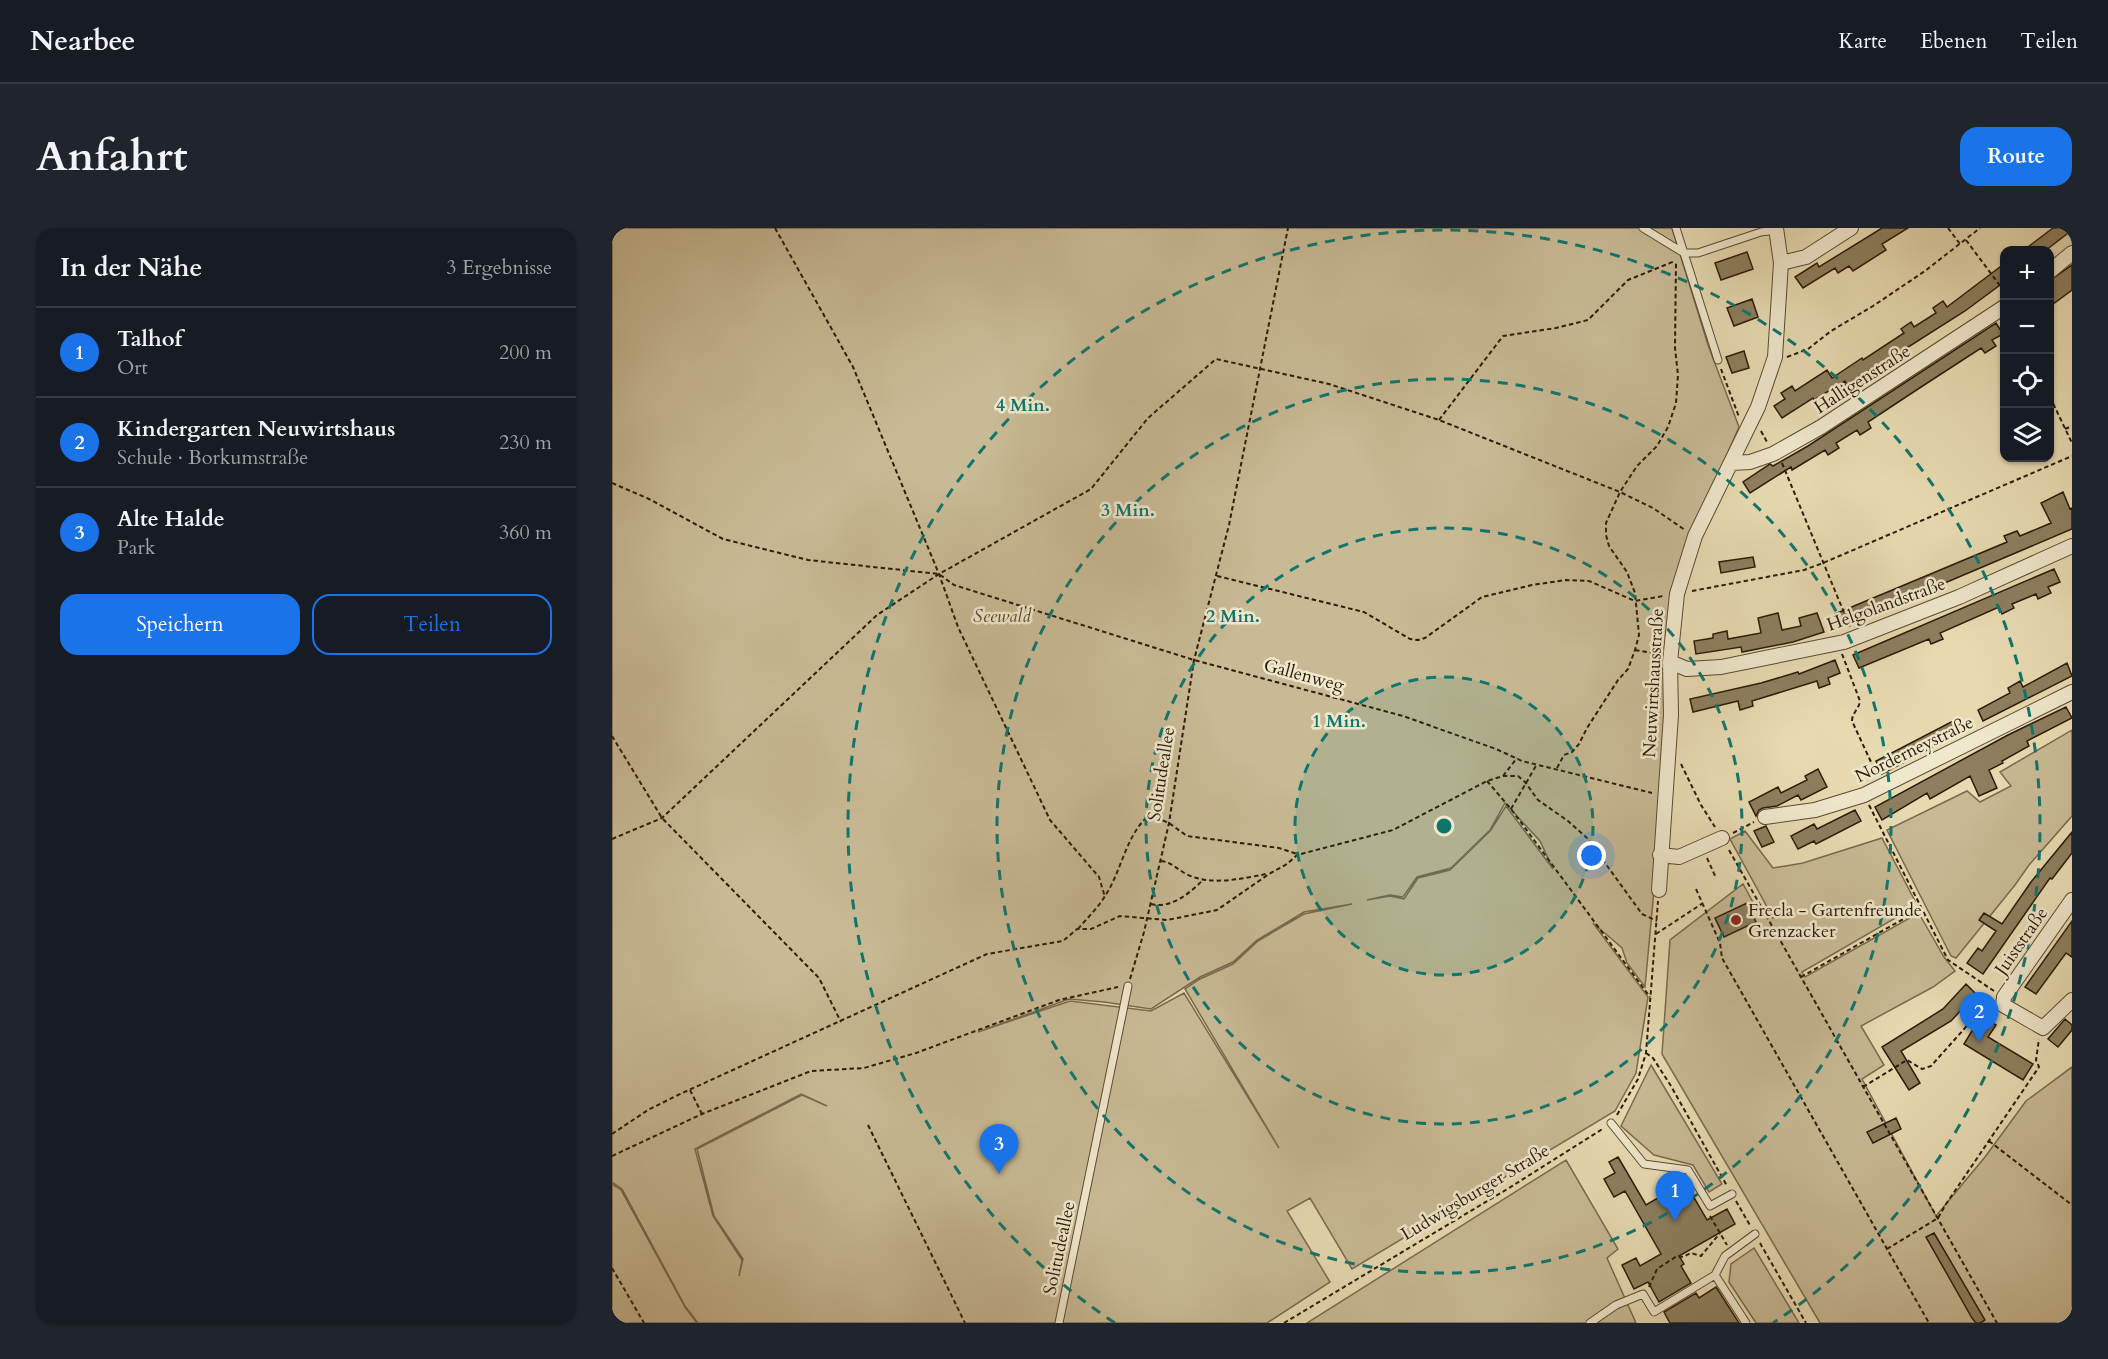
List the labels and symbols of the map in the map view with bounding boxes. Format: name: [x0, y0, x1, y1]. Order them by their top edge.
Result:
street label: Halligenstraße: [1809, 339, 1915, 420]
text: 4 Min.: [996, 393, 1050, 418]
text: 3 Min.: [1101, 498, 1155, 523]
street label: Helgolandstraße: [1823, 571, 1949, 638]
park label: Seewald: [973, 604, 1032, 629]
text: 2 Min.: [1206, 604, 1260, 629]
street label: Neuwirtshausstraße: [1637, 608, 1670, 758]
street label: Gallenweg: [1261, 653, 1348, 698]
text: 1 Min.: [1312, 709, 1366, 734]
street label: Norderneystraße: [1851, 710, 1978, 789]
street label: Solitudeallee: [1142, 725, 1181, 823]
centre of rings: [1434, 816, 1454, 836]
your location: [1577, 841, 1606, 870]
place label: Frecla - Gartenfreunde Grenzacker: [1748, 898, 1922, 944]
street label: Juiststraße: [1987, 902, 2054, 983]
marker: Frecla - Gartenfreunde Grenzacker: [1729, 913, 1743, 927]
pin: 2: [1960, 992, 1998, 1042]
pin: 3: [980, 1124, 1018, 1174]
street label: Ludwigsburger Straße: [1396, 1138, 1554, 1247]
pin: 1: [1656, 1172, 1694, 1221]
street label: Solitudeallee: [1037, 1199, 1082, 1297]

